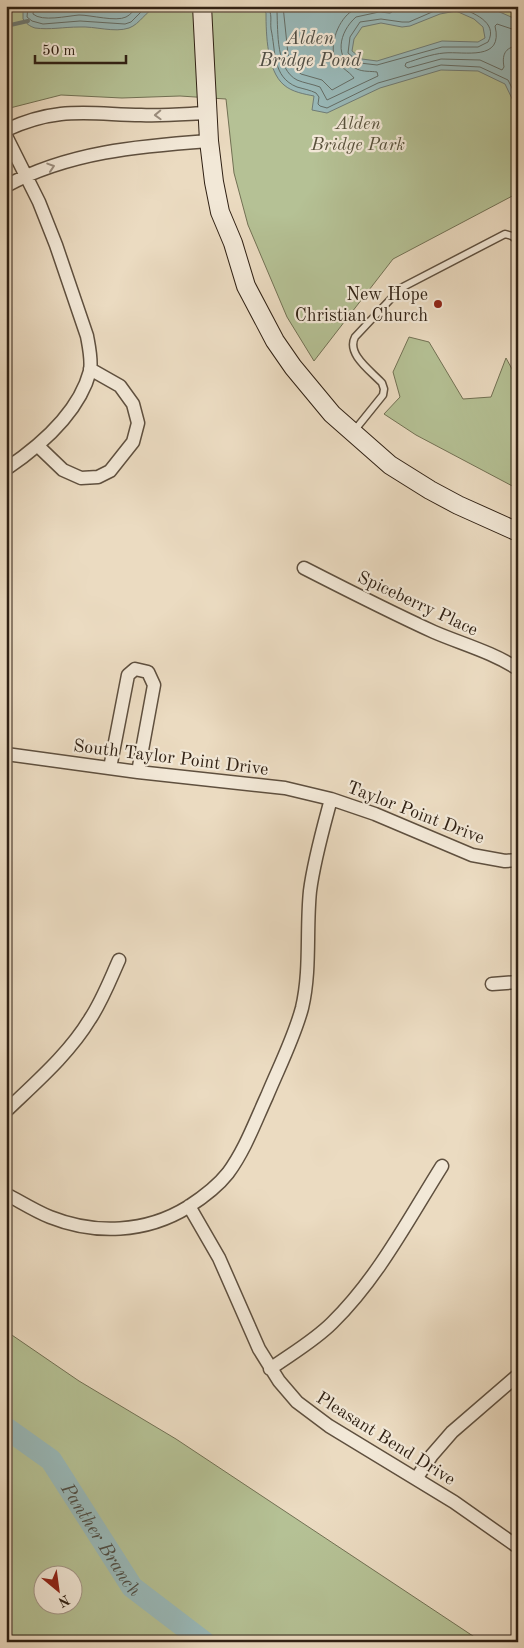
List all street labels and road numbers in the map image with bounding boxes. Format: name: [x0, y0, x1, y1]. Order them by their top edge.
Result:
street label: Spiceberry Place: [355, 568, 480, 640]
street label: South Taylor Point Drive: [72, 737, 269, 779]
street label: Taylor Point Drive: [344, 778, 487, 847]
street label: Pleasant Bend Drive: [313, 1389, 458, 1489]

